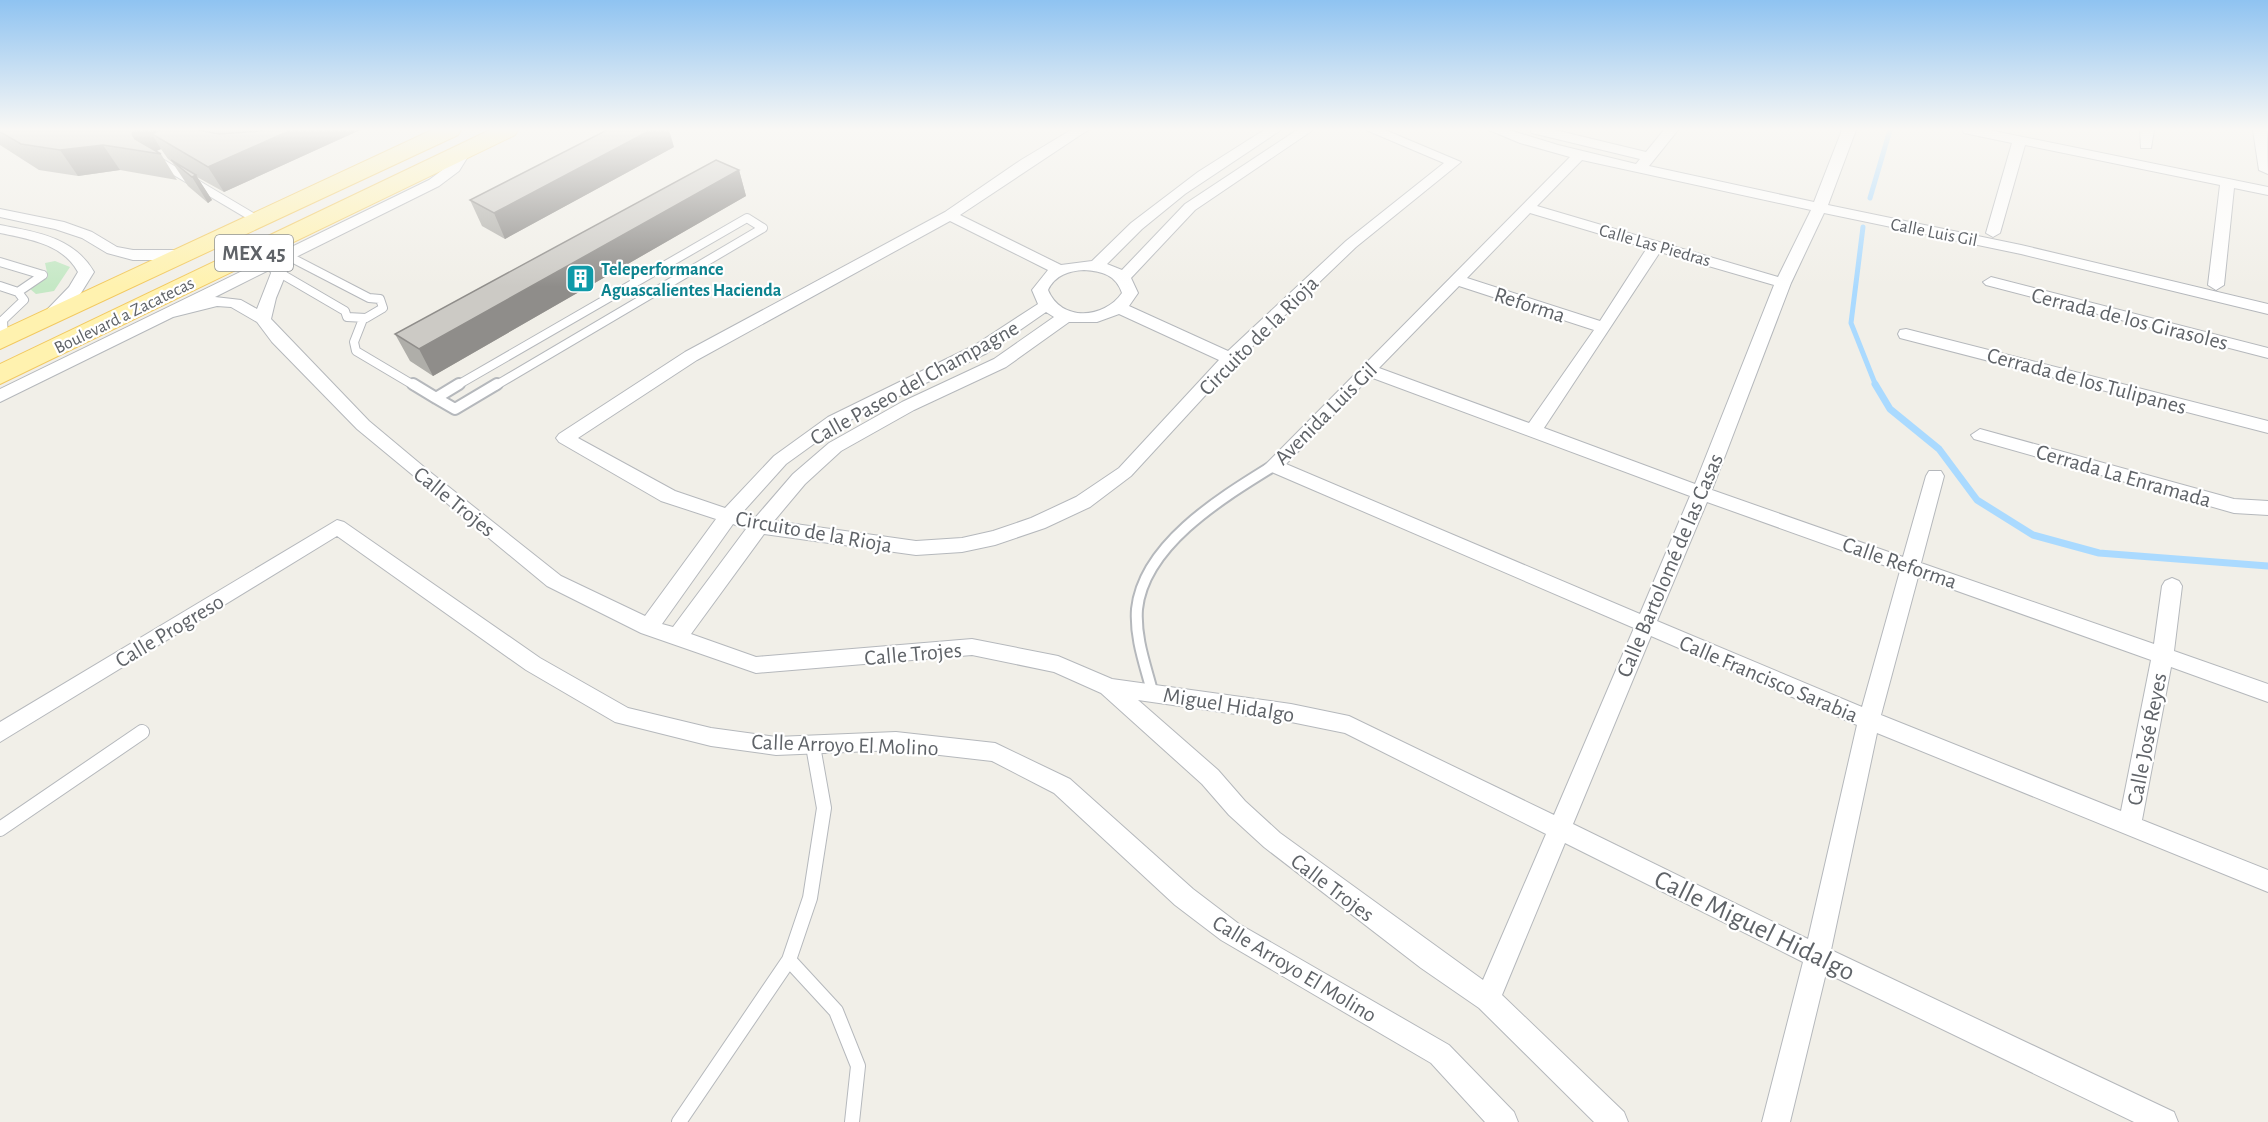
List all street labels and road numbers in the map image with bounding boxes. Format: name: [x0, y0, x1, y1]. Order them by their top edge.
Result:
street label: Calle Luis Gil: [1889, 216, 1979, 250]
street label: Calle Las Piedras: [1597, 221, 1713, 270]
road number: MEX 45: [215, 235, 293, 271]
street label: Circuito de la Rioja: [1195, 272, 1323, 400]
street label: Boulevard a Zacatecas: [52, 274, 197, 358]
street label: Reforma: [1491, 283, 1568, 327]
street label: Cerrada de los Girasoles: [2029, 284, 2230, 354]
street label: Calle Paseo del Champagne: [807, 316, 1022, 449]
street label: Cerrada de los Tulipanes: [1985, 344, 2189, 418]
street label: Avenida Luis Gil: [1270, 358, 1381, 469]
street label: Cerrada La Enramada: [2034, 440, 2214, 511]
street label: Calle Bartolomé de las Casas: [1613, 450, 1727, 680]
street label: Calle Trojes: [410, 463, 499, 541]
street label: Circuito de la Rioja: [734, 507, 894, 557]
street label: Calle Reforma: [1840, 533, 1960, 593]
street label: Calle Progreso: [111, 590, 228, 672]
street label: Calle Francisco Sarabia: [1676, 631, 1861, 727]
street label: Calle Trojes: [864, 639, 963, 669]
street label: Calle José Reyes: [2123, 671, 2171, 807]
street label: Miguel Hidalgo: [1162, 684, 1296, 726]
street label: Calle Arroyo El Molino: [751, 731, 939, 759]
street label: Calle Trojes: [1287, 850, 1378, 926]
street label: Calle Miguel Hidalgo: [1650, 865, 1859, 986]
street label: Calle Arroyo El Molino: [1209, 911, 1380, 1027]

